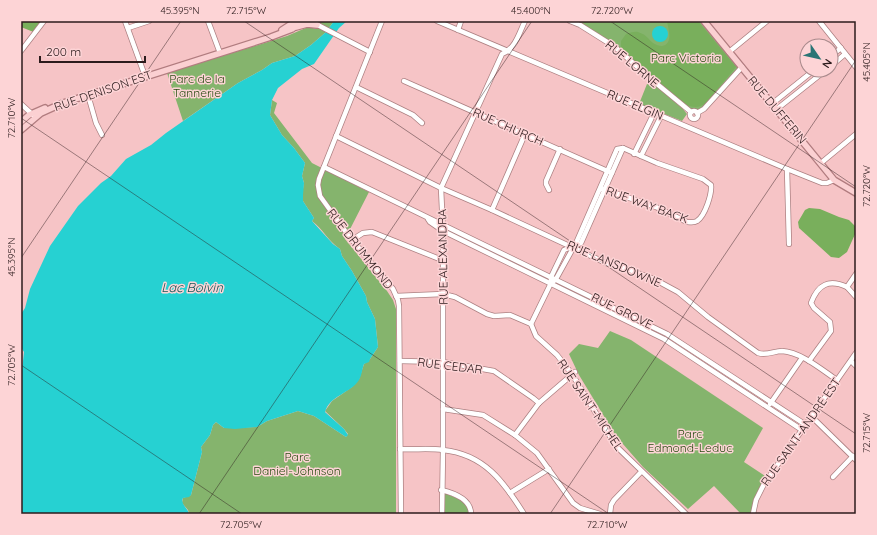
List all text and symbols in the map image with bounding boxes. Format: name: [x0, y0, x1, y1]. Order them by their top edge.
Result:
text: 45.395°N: [160, 4, 200, 17]
text: 72.715°W: [226, 4, 266, 17]
text: 45.400°N: [511, 4, 551, 17]
text: 72.720°W: [591, 4, 633, 17]
street label: RUE LORNE: [602, 37, 662, 91]
scale bar: [40, 38, 145, 64]
north arrow: [799, 38, 839, 78]
text: 45.405°N: [860, 42, 873, 82]
text: 200 m: [46, 44, 81, 59]
park label: Parc Victoria: [651, 50, 721, 65]
text: N: [819, 56, 835, 71]
street label: RUE DENISON EST: [52, 67, 154, 114]
park label: Parc de la Tannerie: [169, 71, 225, 100]
street label: RUE DUFFERIN: [745, 73, 810, 147]
street label: RUE ELGIN: [605, 86, 666, 123]
text: 72.710°W: [5, 97, 18, 138]
street label: RUE CHURCH: [470, 104, 546, 149]
text: 72.720°W: [860, 165, 873, 207]
street label: RUE WAY BACK: [604, 183, 690, 226]
street label: RUE DRUMMOND: [324, 205, 397, 292]
street label: RUE ALEXANDRA: [434, 209, 451, 305]
text: 45.395°N: [5, 237, 18, 277]
street label: RUE LANSDOWNE: [565, 237, 664, 290]
water label: Lac Boivin: [161, 279, 223, 295]
street label: RUE GROVE: [589, 289, 656, 332]
text: 72.705°W: [5, 344, 18, 386]
street label: RUE CEDAR: [417, 354, 484, 377]
street label: RUE SAINT-MICHEL: [554, 356, 627, 454]
street label: RUE SAINT-ANDRÉ EST: [757, 375, 844, 489]
text: 72.715°W: [860, 413, 873, 453]
park label: Parc Edmond-Leduc: [648, 426, 732, 455]
park label: Parc Daniel-Johnson: [253, 449, 341, 478]
text: 72.705°W: [220, 518, 262, 531]
text: 72.710°W: [587, 518, 628, 531]

